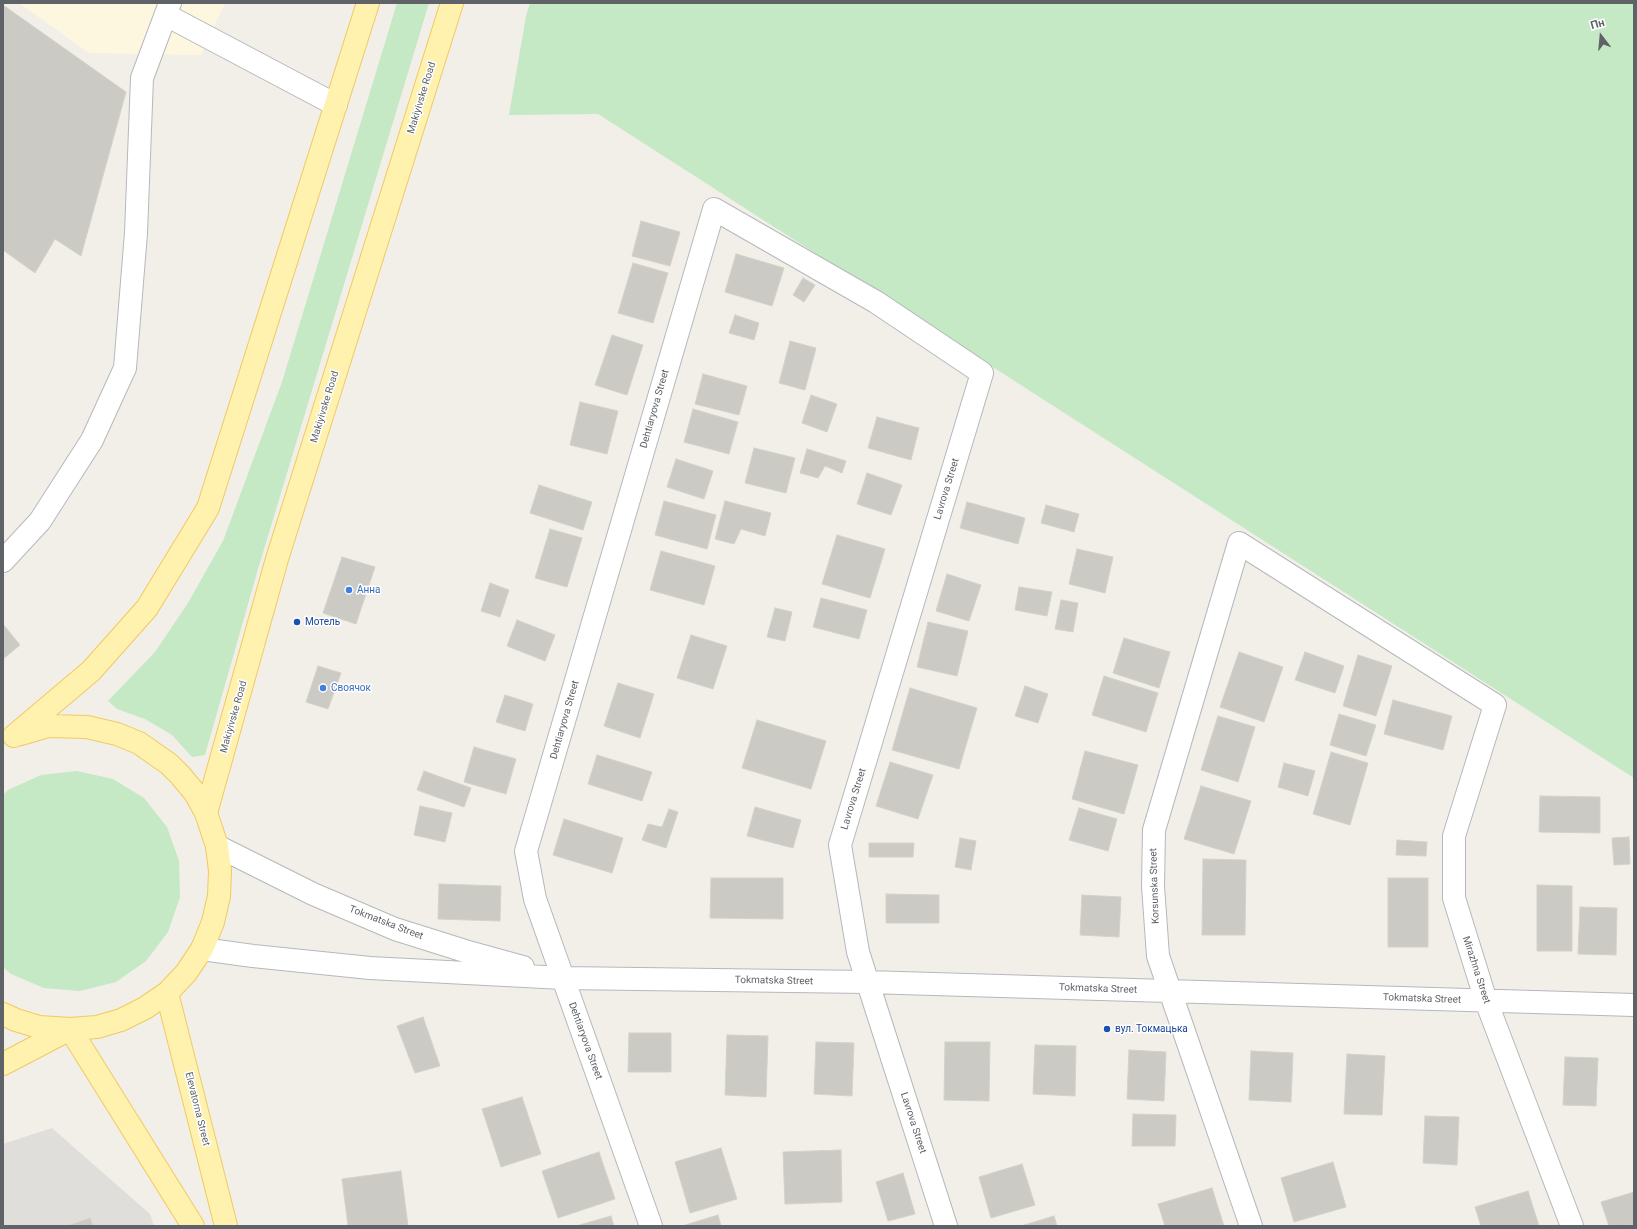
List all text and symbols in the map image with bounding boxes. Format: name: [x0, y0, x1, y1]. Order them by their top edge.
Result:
north arrow: [1581, 16, 1621, 56]
text: Пн: [1589, 16, 1606, 32]
street label: Makiyivske Road: [405, 61, 439, 135]
street label: Dehtiaryova Street: [638, 368, 672, 450]
street label: Makiyivske Road: [308, 370, 342, 444]
street label: Lavrova Street: [932, 457, 962, 521]
place label: Анна: [357, 584, 380, 596]
marker: Анна: [344, 585, 354, 595]
place label: Мотель: [305, 616, 340, 628]
marker: Мотель: [292, 617, 302, 627]
street label: Dehtiaryova Street: [548, 679, 582, 761]
street label: Makiyivske Road: [218, 680, 250, 754]
place label: Своячок: [331, 682, 371, 694]
marker: Своячок: [318, 683, 328, 693]
street label: Lavrova Street: [839, 767, 869, 831]
street label: Korsunska Street: [1148, 848, 1162, 924]
street label: Tokmatska Street: [347, 903, 425, 943]
street label: Mirazhna Street: [1459, 935, 1493, 1005]
street label: Tokmatska Street: [735, 974, 813, 988]
street label: Tokmatska Street: [1059, 982, 1137, 996]
street label: Tokmatska Street: [1383, 992, 1461, 1006]
street label: Dehtiaryova Street: [565, 1001, 605, 1081]
place label: вул. Токмацька: [1115, 1023, 1188, 1035]
marker: вул. Токмацька: [1102, 1024, 1112, 1034]
street label: Elevatorna Street: [182, 1071, 212, 1147]
street label: Lavrova Street: [897, 1091, 929, 1155]

